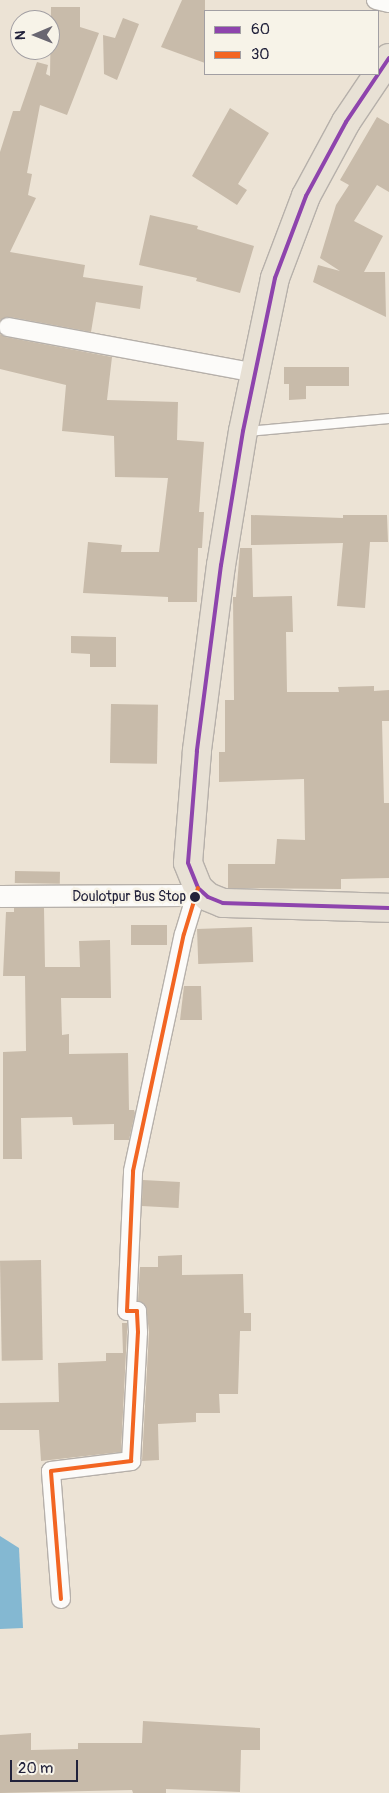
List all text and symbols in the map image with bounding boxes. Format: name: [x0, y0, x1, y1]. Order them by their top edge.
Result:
north arrow: [10, 10, 60, 60]
legend: [204, 10, 379, 75]
text: 60: [251, 20, 270, 39]
text: N: [12, 30, 29, 40]
text: 30: [251, 45, 270, 64]
place label: Doulotpur Bus Stop: [72, 889, 186, 905]
marker: Doulotpur Bus Stop: [190, 892, 200, 902]
scale bar: [12, 1750, 80, 1782]
text: 20 m: [18, 1759, 53, 1778]

